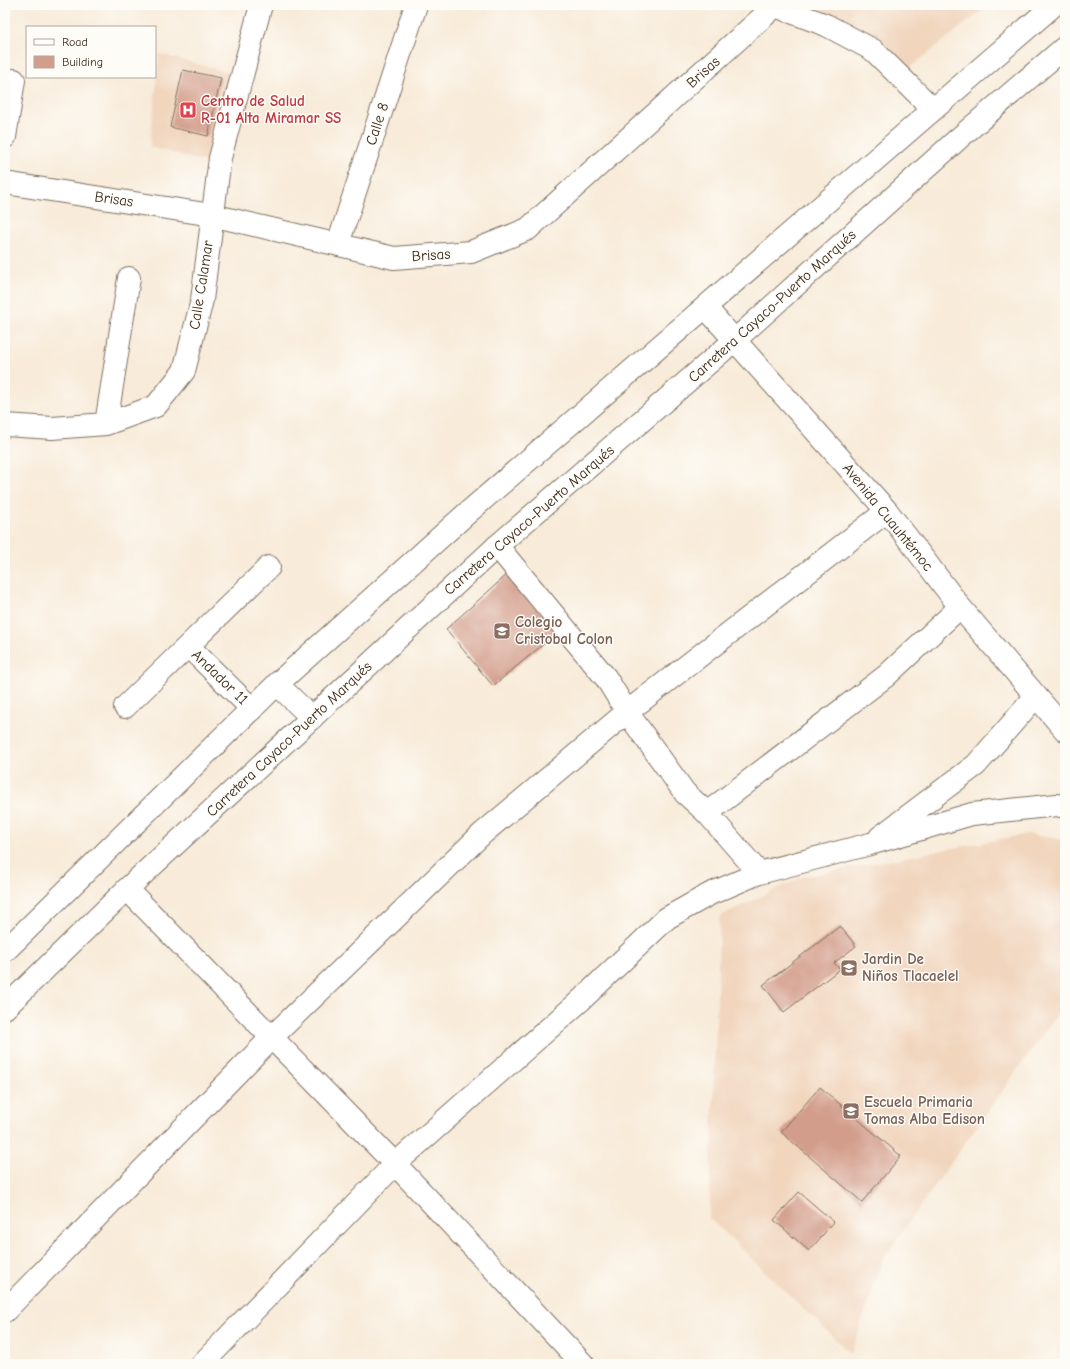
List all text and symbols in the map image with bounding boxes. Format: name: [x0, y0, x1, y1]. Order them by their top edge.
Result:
legend: [26, 26, 156, 78]
text: Road: [62, 35, 88, 49]
street label: Brisas: [683, 52, 723, 92]
text: Building: [62, 55, 103, 69]
place label: Centro de Salud R-01 Alta Miramar SS: [201, 92, 341, 127]
hospital icon: Centro de Salud R-01 Alta Miramar SS: [178, 100, 198, 120]
street label: Calle 8: [362, 100, 392, 148]
street label: Brisas: [94, 187, 134, 211]
street label: Carretera Cayaco-Puerto Marqués: [684, 226, 860, 386]
street label: Calle Calamar: [185, 239, 217, 331]
street label: Brisas: [411, 245, 451, 265]
street label: Carretera Cayaco-Puerto Marqués: [440, 441, 618, 599]
street label: Avenida Cuauhtémoc: [839, 459, 937, 575]
place label: Colegio Cristobal Colon: [515, 613, 613, 648]
school or university icon: Colegio Cristobal Colon: [492, 621, 512, 641]
street label: Andador 11: [188, 646, 252, 708]
street label: Carretera Cayaco-Puerto Marqués: [202, 657, 376, 821]
place label: Jardin De Niños Tlacaelel: [862, 950, 959, 985]
school or university icon: Jardin De Niños Tlacaelel: [839, 958, 859, 978]
place label: Escuela Primaria Tomas Alba Edison: [864, 1093, 985, 1128]
school or university icon: Escuela Primaria Tomas Alba Edison: [841, 1101, 861, 1121]

